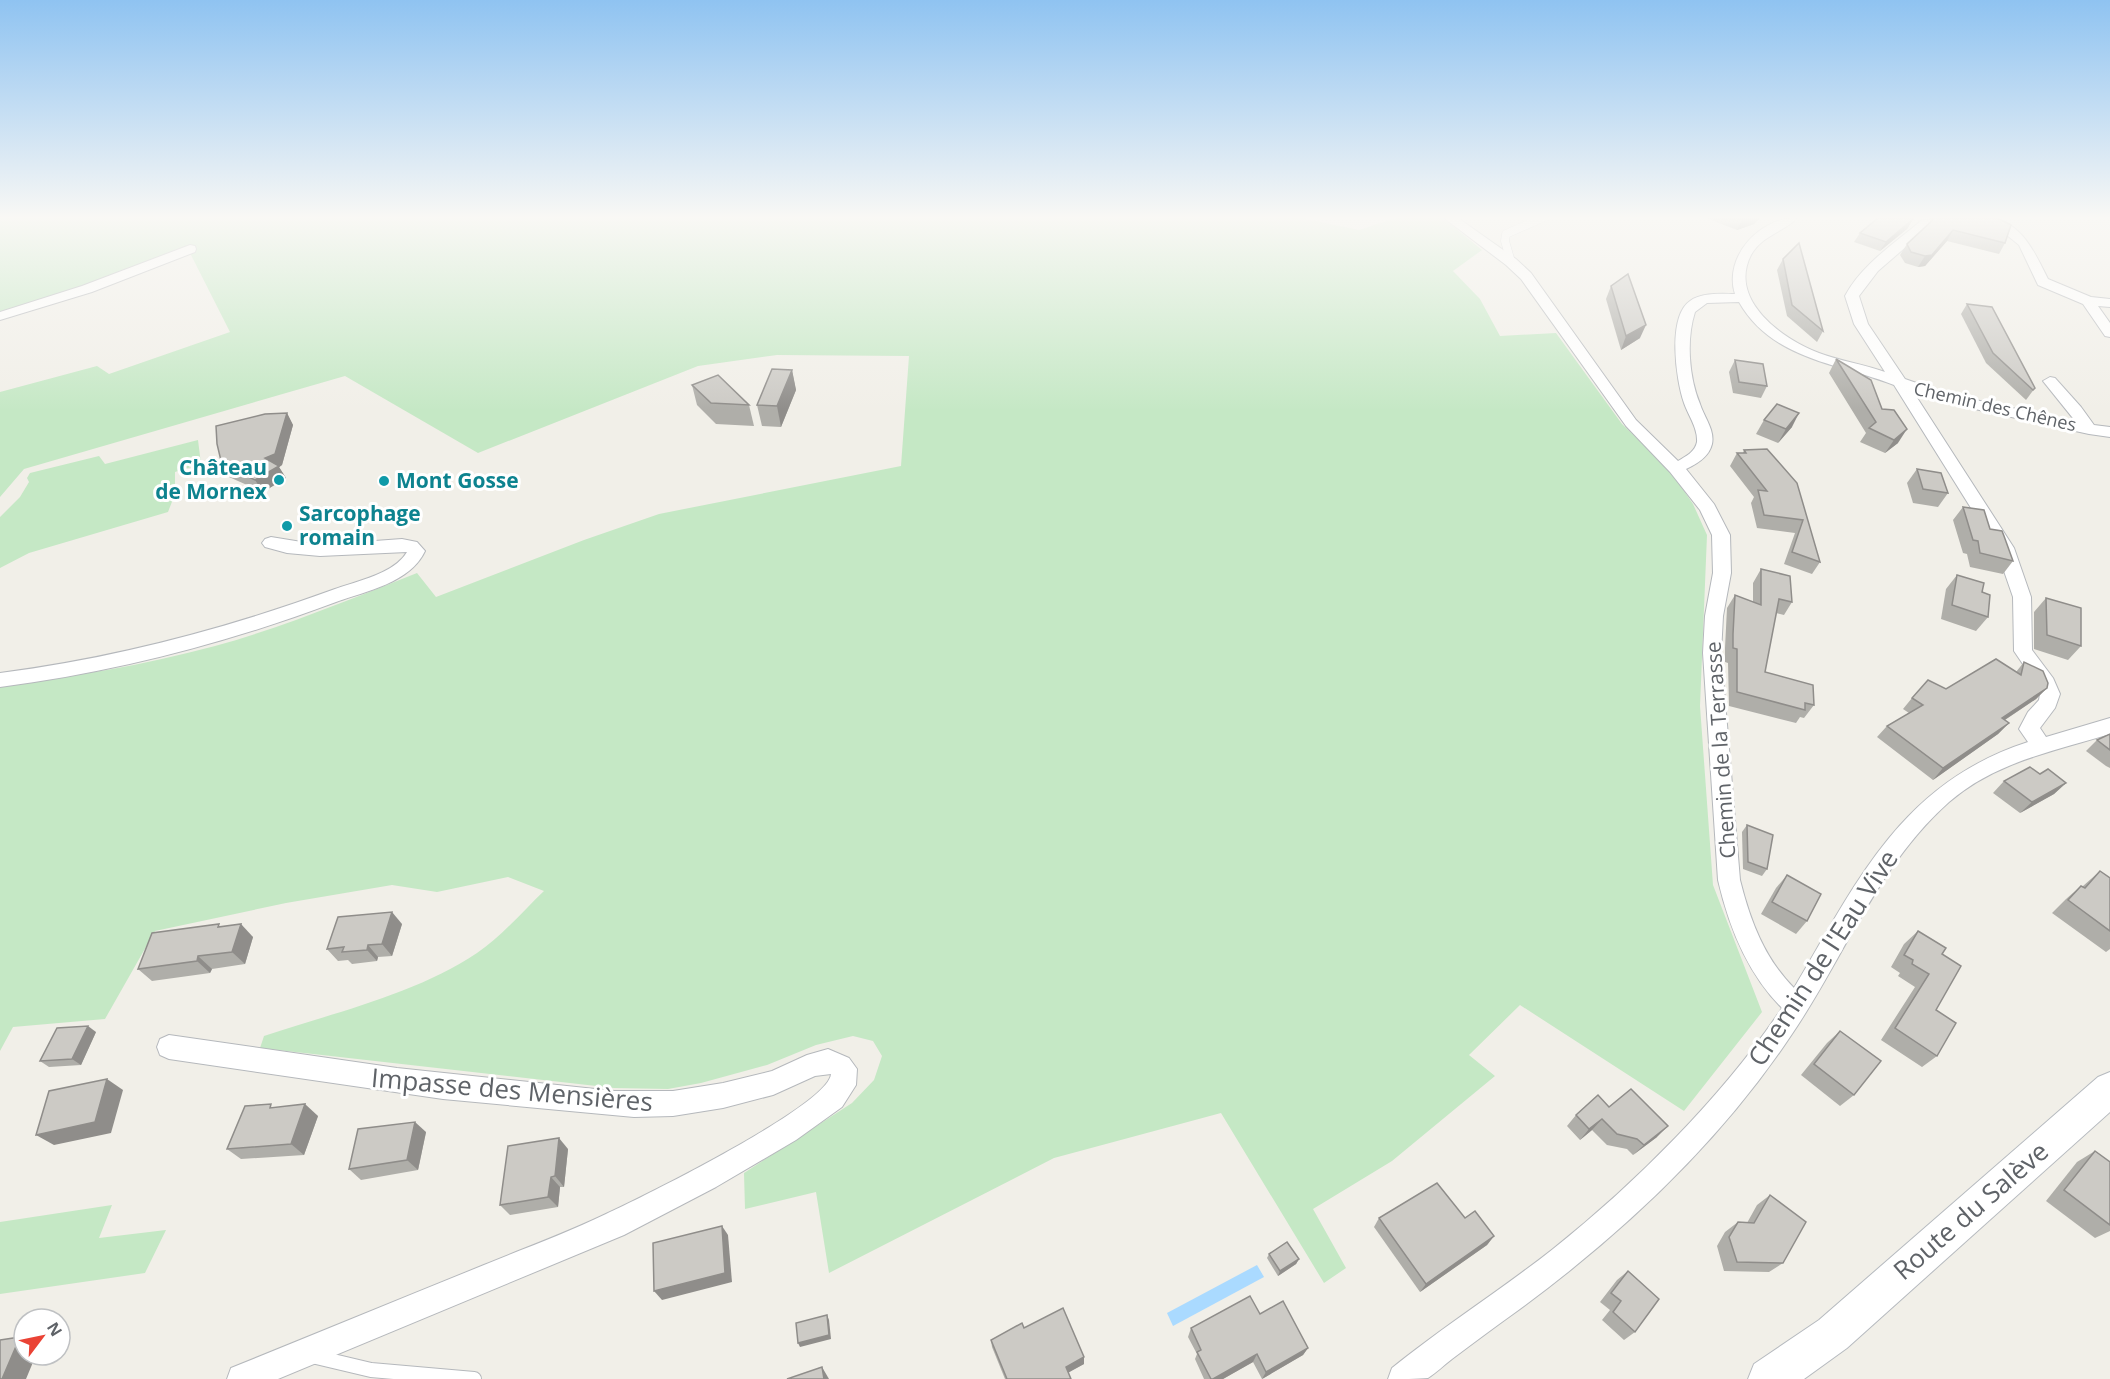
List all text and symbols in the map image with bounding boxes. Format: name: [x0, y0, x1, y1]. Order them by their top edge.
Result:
street label: Chemin des Chênes: [1912, 376, 2079, 436]
place label: Château de Mornex: [155, 453, 268, 505]
place label: Mont Gosse: [396, 466, 519, 494]
marker: Château de Mornex: [272, 473, 286, 487]
marker: Mont Gosse: [377, 474, 391, 488]
place label: Sarcophage romain: [299, 499, 421, 551]
marker: Sarcophage romain: [280, 519, 294, 533]
street label: Chemin de la Terrasse: [1698, 641, 1742, 860]
street label: Chemin de l'Eau Vive: [1739, 842, 1906, 1073]
street label: Impasse des Mensières: [370, 1059, 654, 1119]
street label: Route du Salève: [1885, 1133, 2055, 1288]
north arrow: [12, 1307, 72, 1367]
text: N: [42, 1318, 67, 1340]

